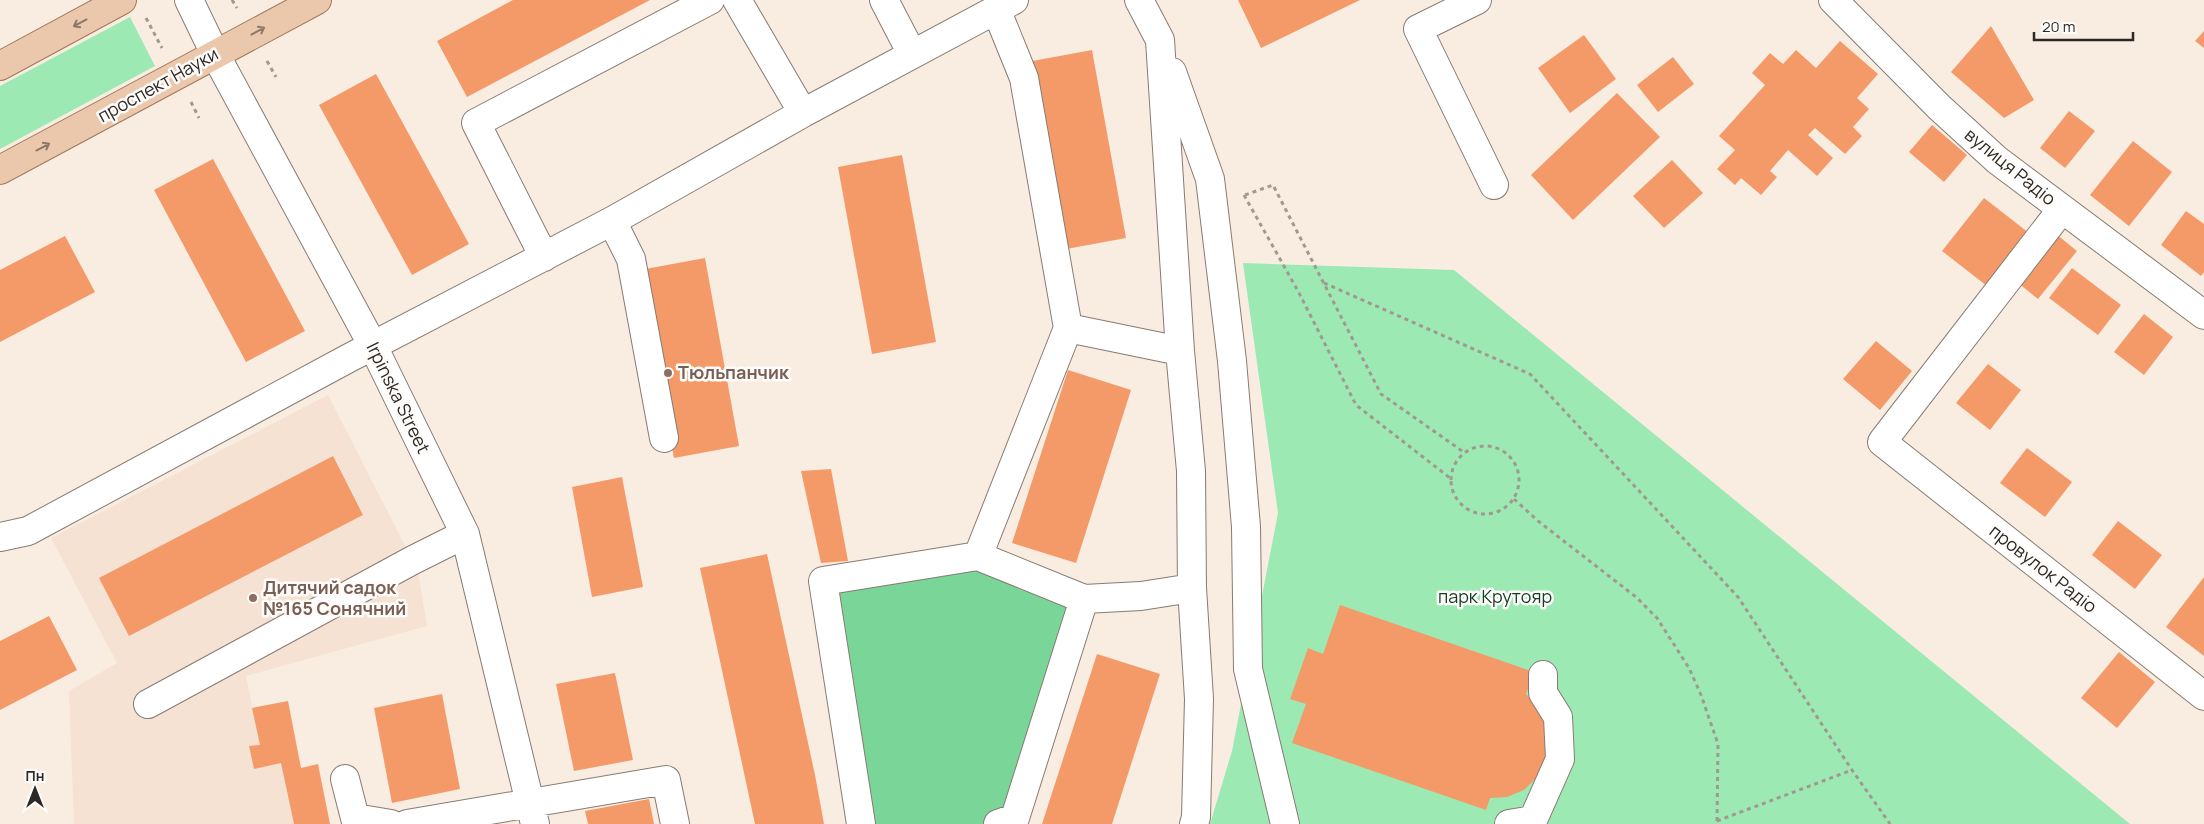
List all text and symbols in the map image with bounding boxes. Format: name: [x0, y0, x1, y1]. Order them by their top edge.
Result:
scale bar: [2034, 10, 2133, 42]
text: 20 m: [2042, 16, 2075, 37]
one-way arrow: [72, 18, 87, 28]
one-way arrow: [251, 26, 266, 36]
street label: проспект Науки: [93, 41, 222, 127]
street label: вулиця Радіо: [1960, 122, 2061, 210]
one-way arrow: [35, 142, 50, 151]
street label: Irpinska Street: [362, 338, 436, 457]
place label: Тюльпанчик: [678, 360, 790, 384]
marker: Тюльпанчик: [662, 367, 674, 379]
street label: провулок Радіо: [1985, 519, 2102, 618]
place label: Дитячий садок №165 Сонячний: [263, 575, 406, 620]
park label: парк Крутояр: [1438, 584, 1552, 608]
marker: Дитячий садок №165 Сонячний: [247, 592, 259, 604]
north arrow: [10, 764, 60, 814]
text: Пн: [26, 766, 44, 785]

